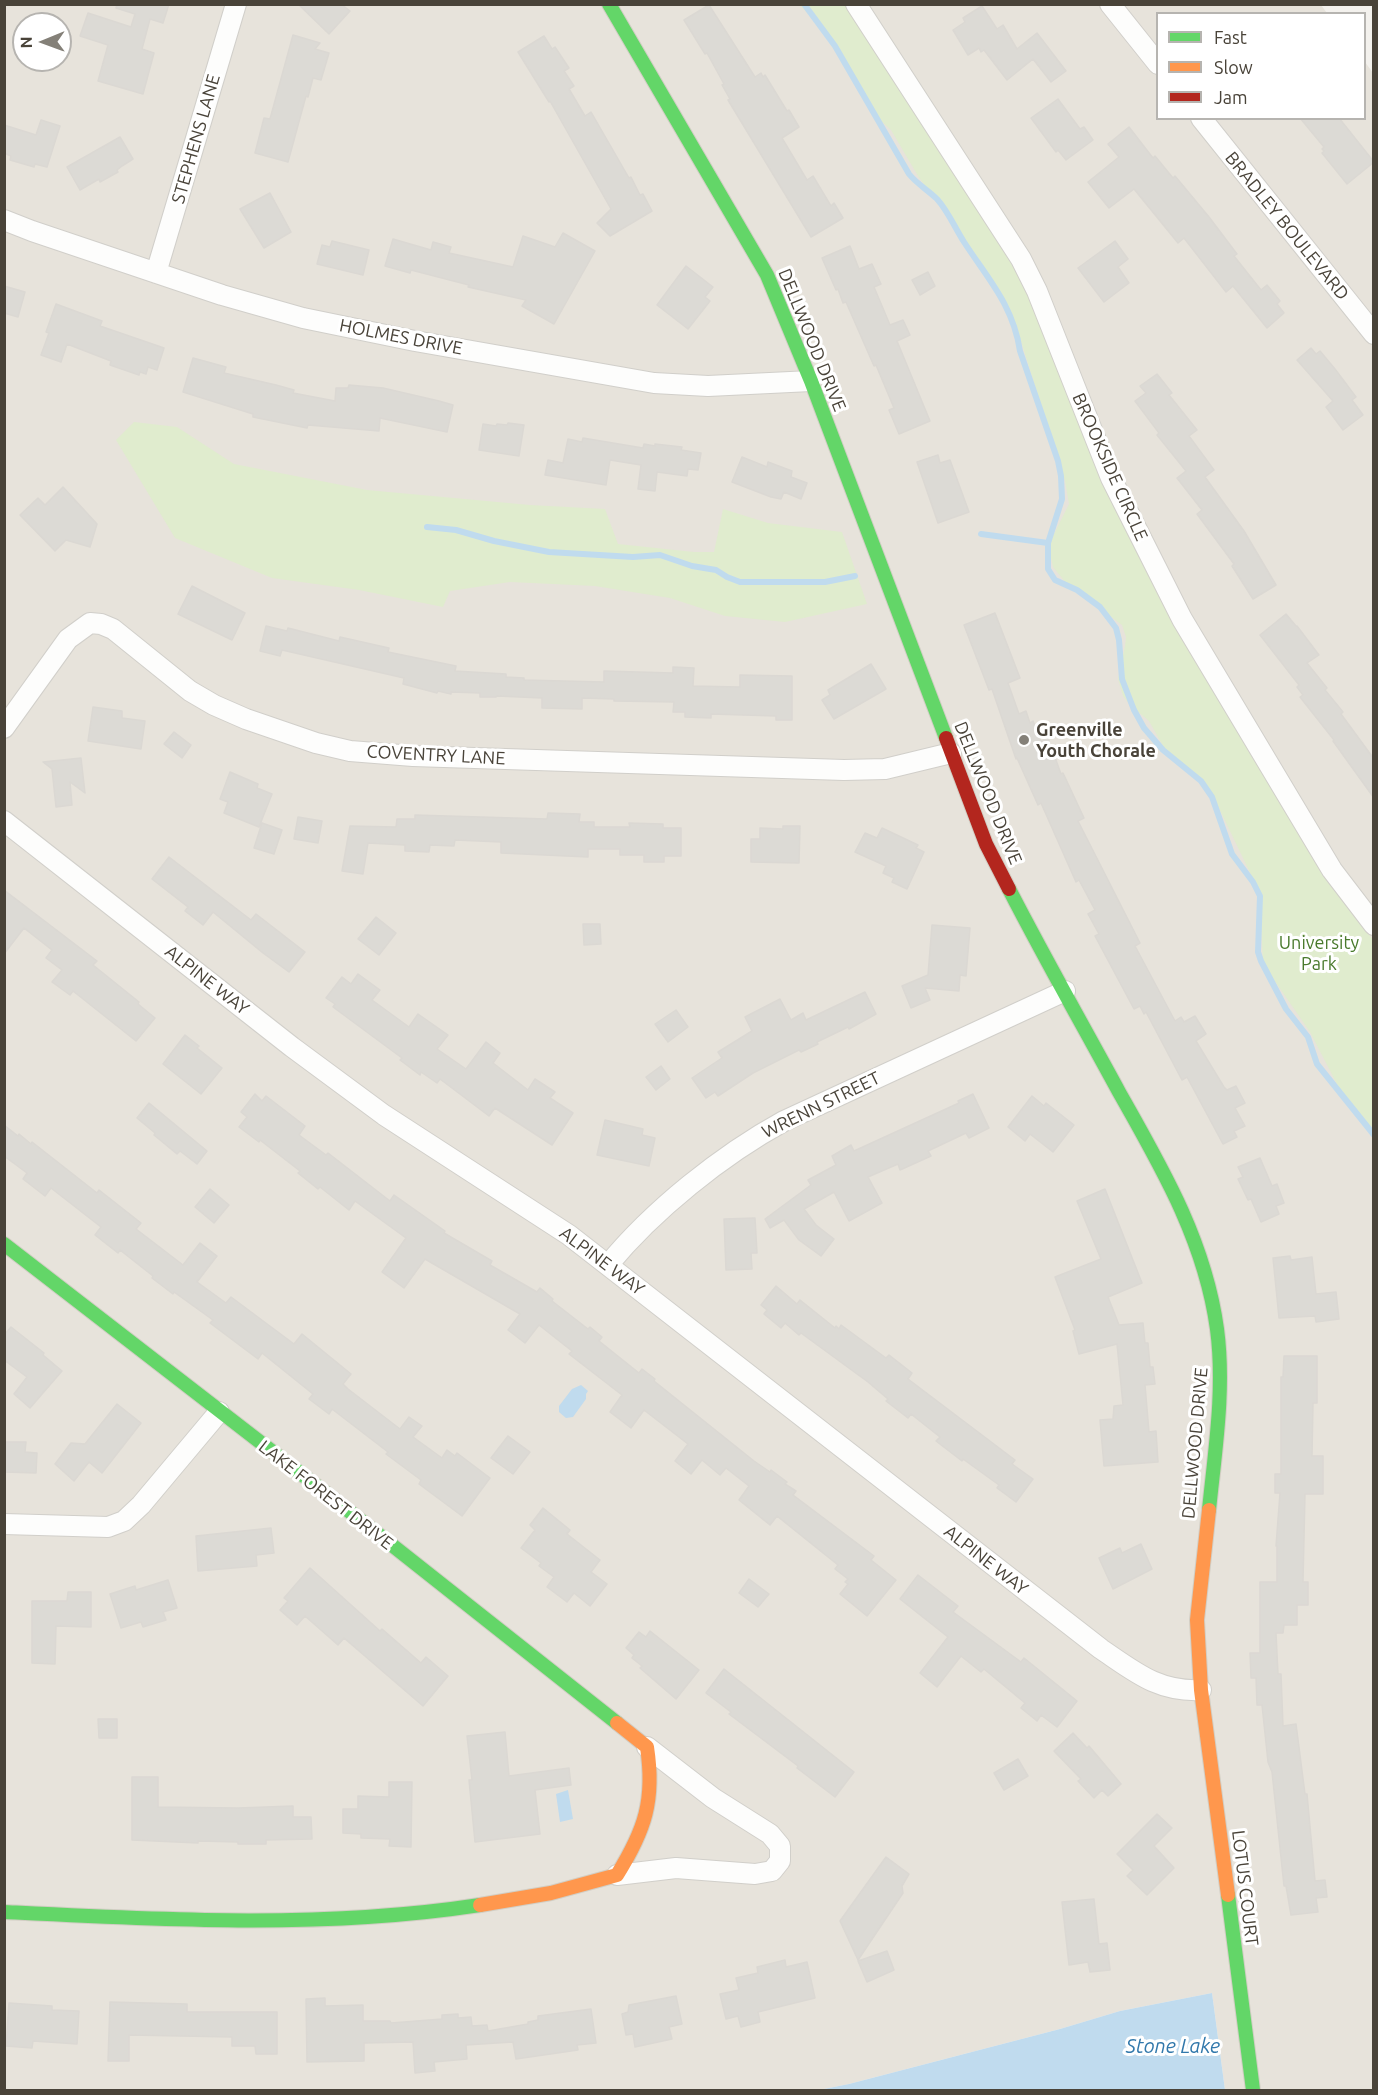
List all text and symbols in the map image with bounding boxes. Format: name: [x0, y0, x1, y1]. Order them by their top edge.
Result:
north arrow: [12, 12, 72, 72]
legend: [1156, 12, 1366, 120]
text: Fast: [1214, 27, 1247, 47]
text: N: [17, 36, 35, 48]
text: Slow: [1214, 57, 1253, 77]
street label: STEPHENS LANE: [167, 72, 225, 206]
text: Jam: [1214, 87, 1248, 107]
street label: BRADLEY BOULEVARD: [1221, 148, 1353, 304]
street label: DELLWOOD DRIVE: [774, 266, 850, 414]
street label: HOLMES DRIVE: [338, 314, 464, 360]
street label: BROOKSIDE CIRCLE: [1068, 390, 1152, 544]
street label: DELLWOOD DRIVE: [950, 719, 1026, 867]
place label: Greenville Youth Chorale: [1036, 719, 1156, 762]
marker: Greenville Youth Chorale: [1017, 733, 1031, 747]
street label: COVENTRY LANE: [366, 741, 506, 769]
park label: University Park: [1279, 932, 1359, 974]
street label: ALPINE WAY: [161, 941, 253, 1019]
street label: WRENN STREET: [758, 1067, 884, 1143]
street label: ALPINE WAY: [555, 1222, 649, 1300]
street label: DELLWOOD DRIVE: [1178, 1366, 1212, 1520]
street label: LAKE FOREST DRIVE: [254, 1436, 398, 1554]
street label: ALPINE WAY: [940, 1521, 1032, 1599]
street label: LOTUS COURT: [1227, 1829, 1263, 1947]
water label: Stone Lake: [1126, 2034, 1220, 2058]

